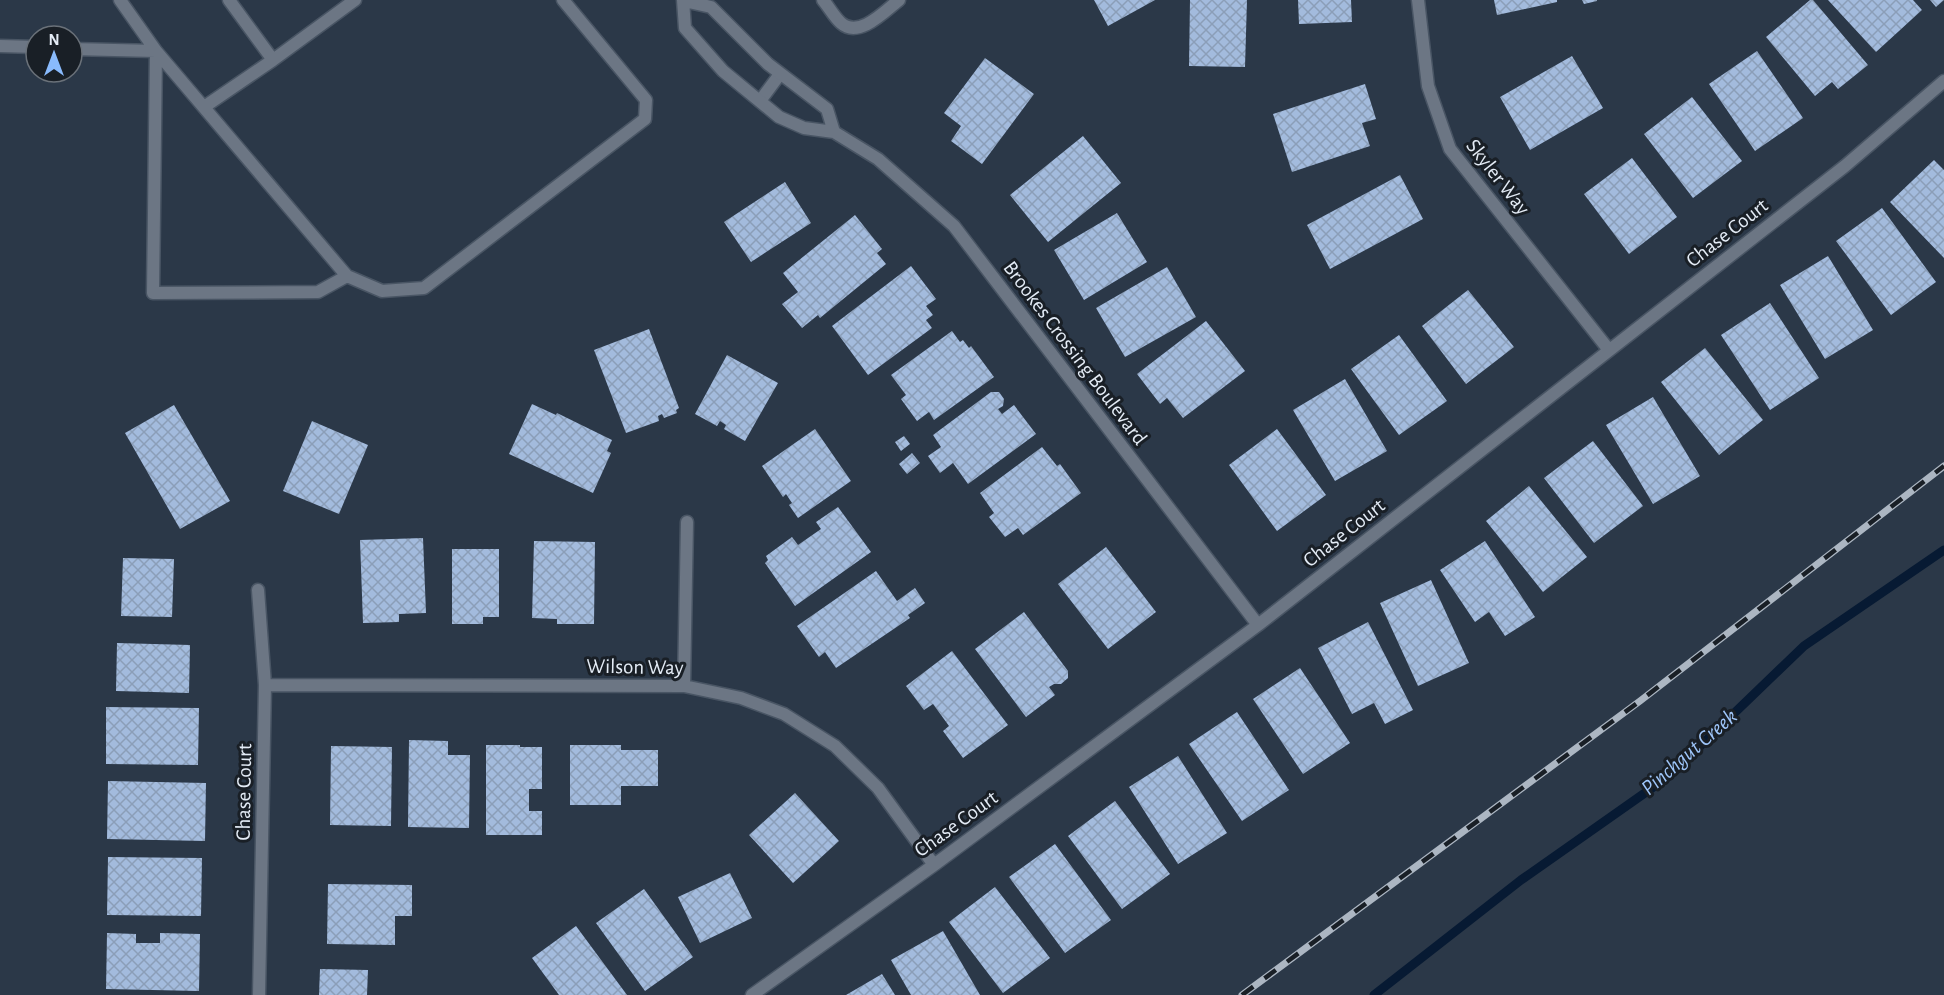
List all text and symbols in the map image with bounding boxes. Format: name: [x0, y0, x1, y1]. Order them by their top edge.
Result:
north arrow: [24, 24, 84, 84]
text: N: [48, 32, 60, 48]
street label: Skyler Way: [1462, 135, 1534, 219]
street label: Chase Court: [1682, 195, 1772, 271]
street label: Brookes Crossing Boulevard: [999, 257, 1151, 449]
street label: Chase Court: [1299, 495, 1389, 571]
street label: Wilson Way: [586, 656, 684, 678]
water label: Pinchgut Creek: [1637, 705, 1741, 799]
street label: Chase Court: [233, 743, 255, 841]
street label: Chase Court: [910, 787, 1002, 861]

